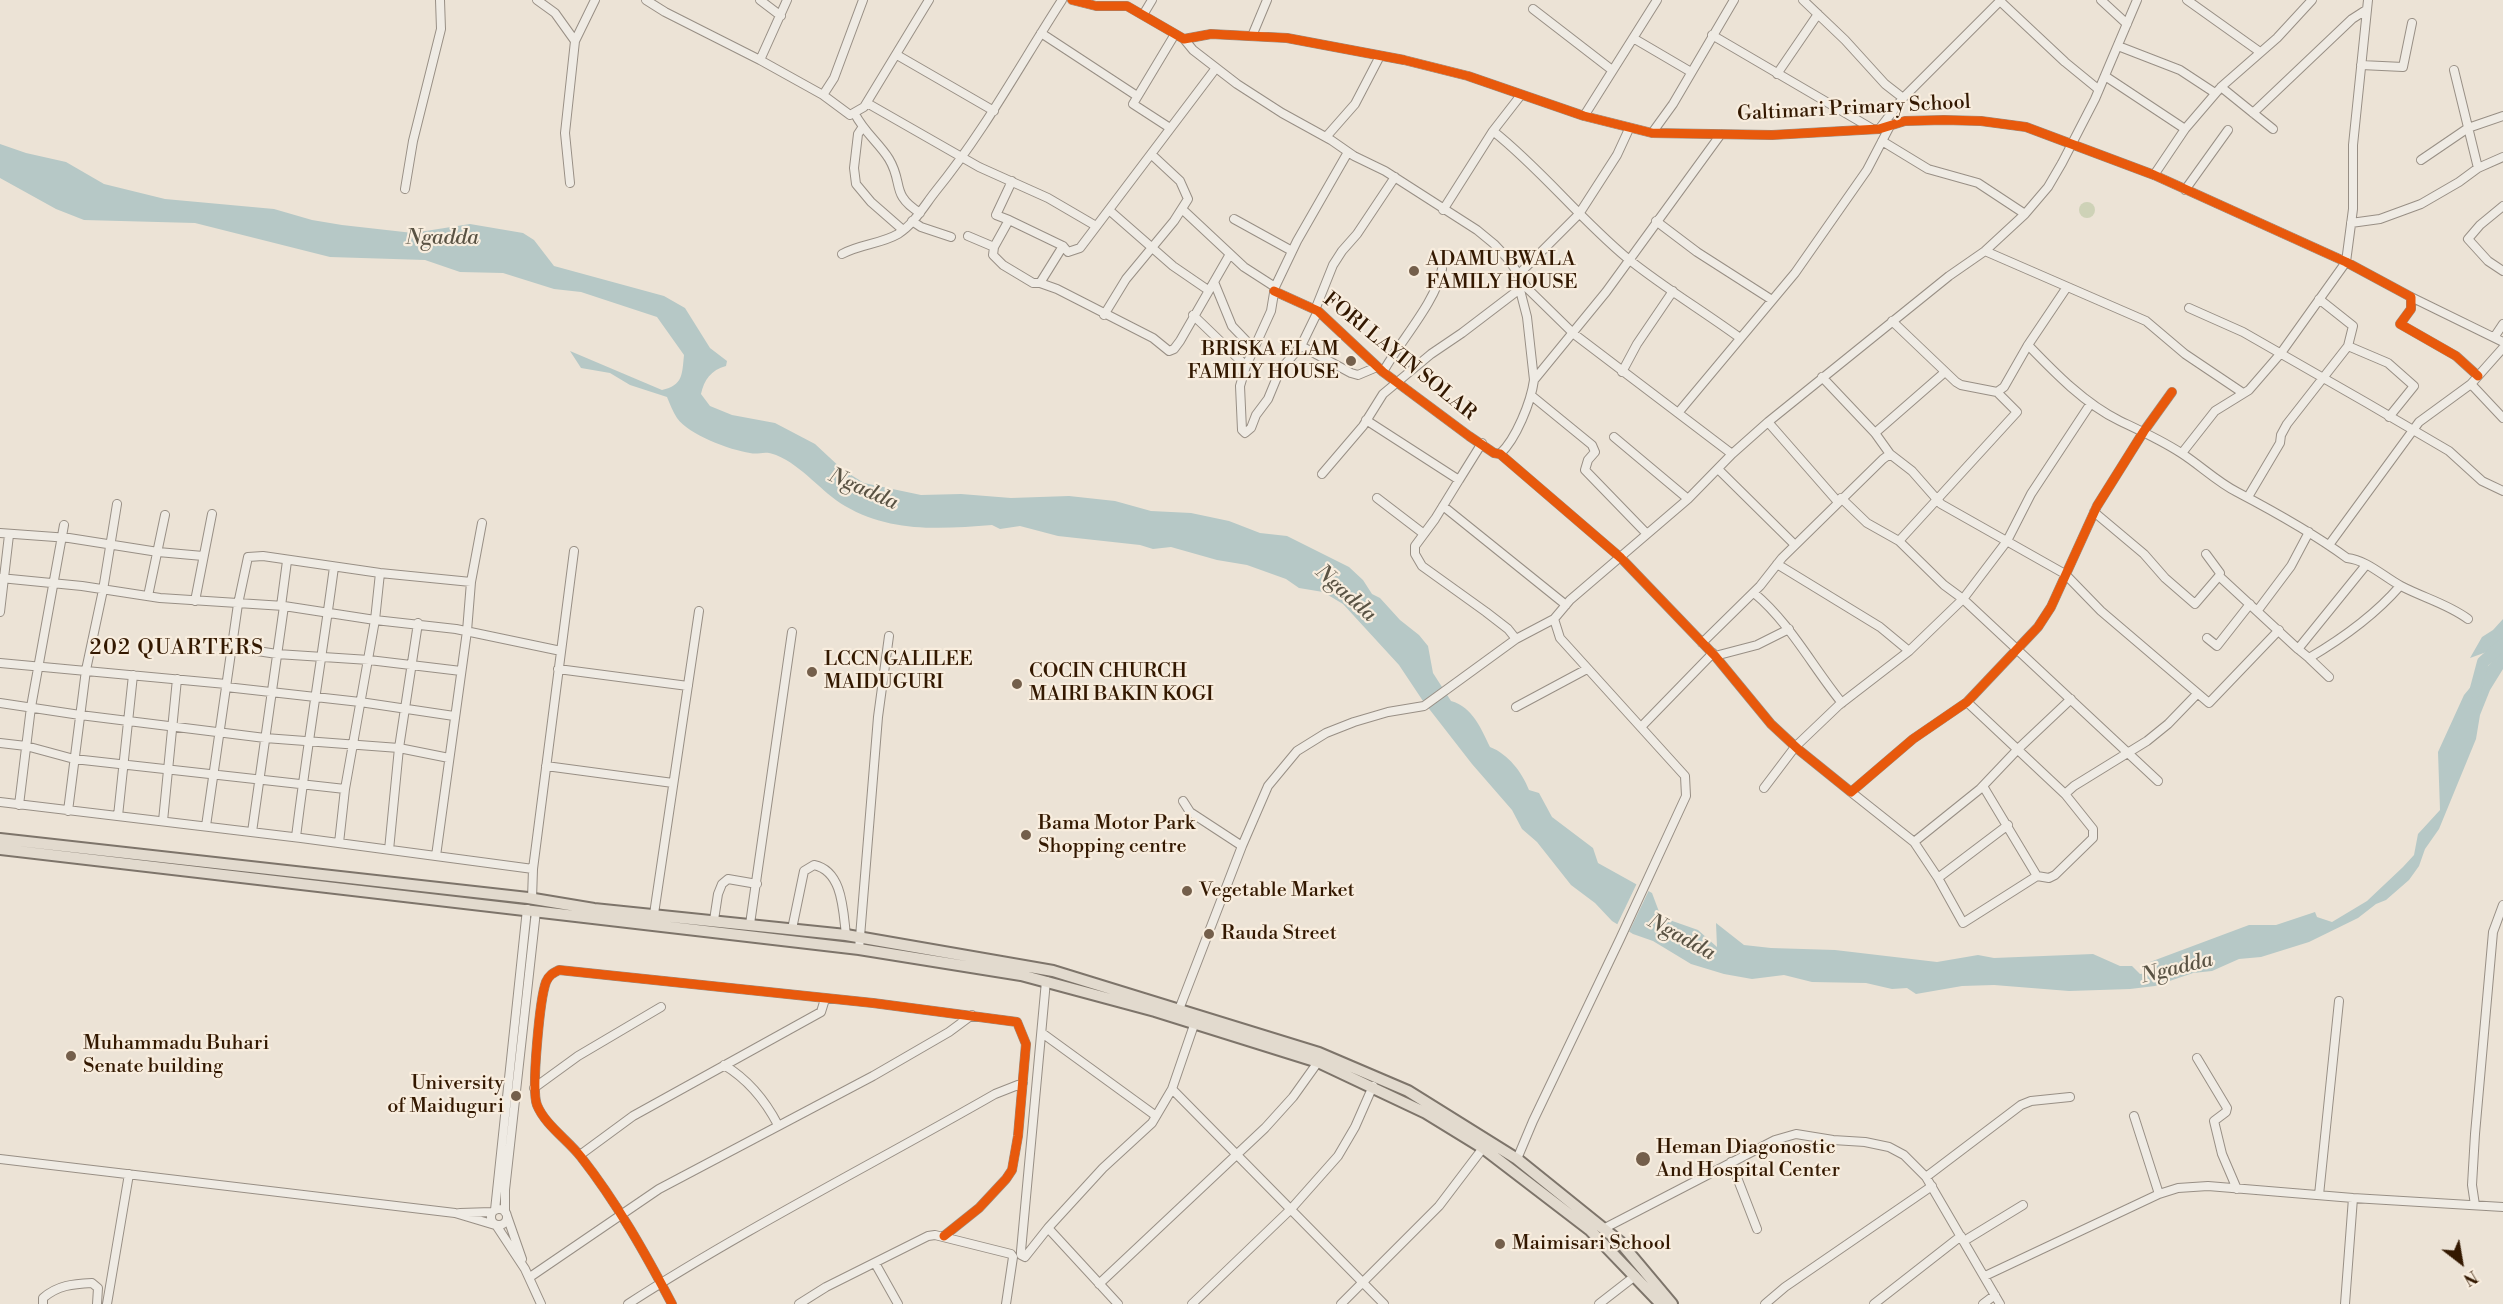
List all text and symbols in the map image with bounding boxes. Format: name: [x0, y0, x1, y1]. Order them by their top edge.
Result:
street label: Galtimari Primary School: [1737, 91, 1971, 127]
water label: Ngadda: [405, 226, 479, 252]
place label: ADAMU BWALA FAMILY HOUSE: [1426, 248, 1577, 295]
marker: ADAMU BWALA FAMILY HOUSE: [1407, 264, 1421, 278]
street label: FORI LAYIN SOLAR: [1318, 288, 1480, 426]
place label: BRISKA ELAM FAMILY HOUSE: [1188, 338, 1339, 385]
marker: BRISKA ELAM FAMILY HOUSE: [1344, 354, 1358, 368]
water label: Ngadda: [824, 464, 902, 516]
water label: Ngadda: [1309, 560, 1381, 628]
district label: 202 QUARTERS: [89, 636, 265, 662]
place label: LCCN GALILEE MAIDUGURI: [824, 648, 973, 695]
place label: COCIN CHURCH MAIRI BAKIN KOGI: [1029, 660, 1214, 707]
marker: LCCN GALILEE MAIDUGURI: [805, 665, 819, 679]
marker: COCIN CHURCH MAIRI BAKIN KOGI: [1010, 677, 1024, 691]
place label: Bama Motor Park Shopping centre: [1038, 812, 1195, 859]
marker: Bama Motor Park Shopping centre: [1019, 828, 1033, 842]
place label: Vegetable Market: [1199, 879, 1355, 903]
marker: Vegetable Market: [1180, 884, 1194, 898]
water label: Ngadda: [1643, 909, 1719, 967]
place label: Rauda Street: [1221, 922, 1337, 946]
marker: Rauda Street: [1202, 927, 1216, 941]
water label: Ngadda: [2138, 948, 2216, 990]
place label: Muhammadu Buhari Senate building: [83, 1032, 269, 1079]
marker: Muhammadu Buhari Senate building: [64, 1049, 78, 1063]
place label: University of Maiduguri: [387, 1072, 504, 1119]
marker: University of Maiduguri: [509, 1089, 523, 1103]
place label: Heman Diagonostic And Hospital Center: [1656, 1136, 1840, 1183]
marker: Heman Diagonostic And Hospital Center: [1634, 1150, 1652, 1168]
place label: Maimisari School: [1512, 1232, 1671, 1256]
north arrow: [2431, 1232, 2491, 1292]
marker: Maimisari School: [1493, 1237, 1507, 1251]
text: N: [2460, 1266, 2481, 1289]

